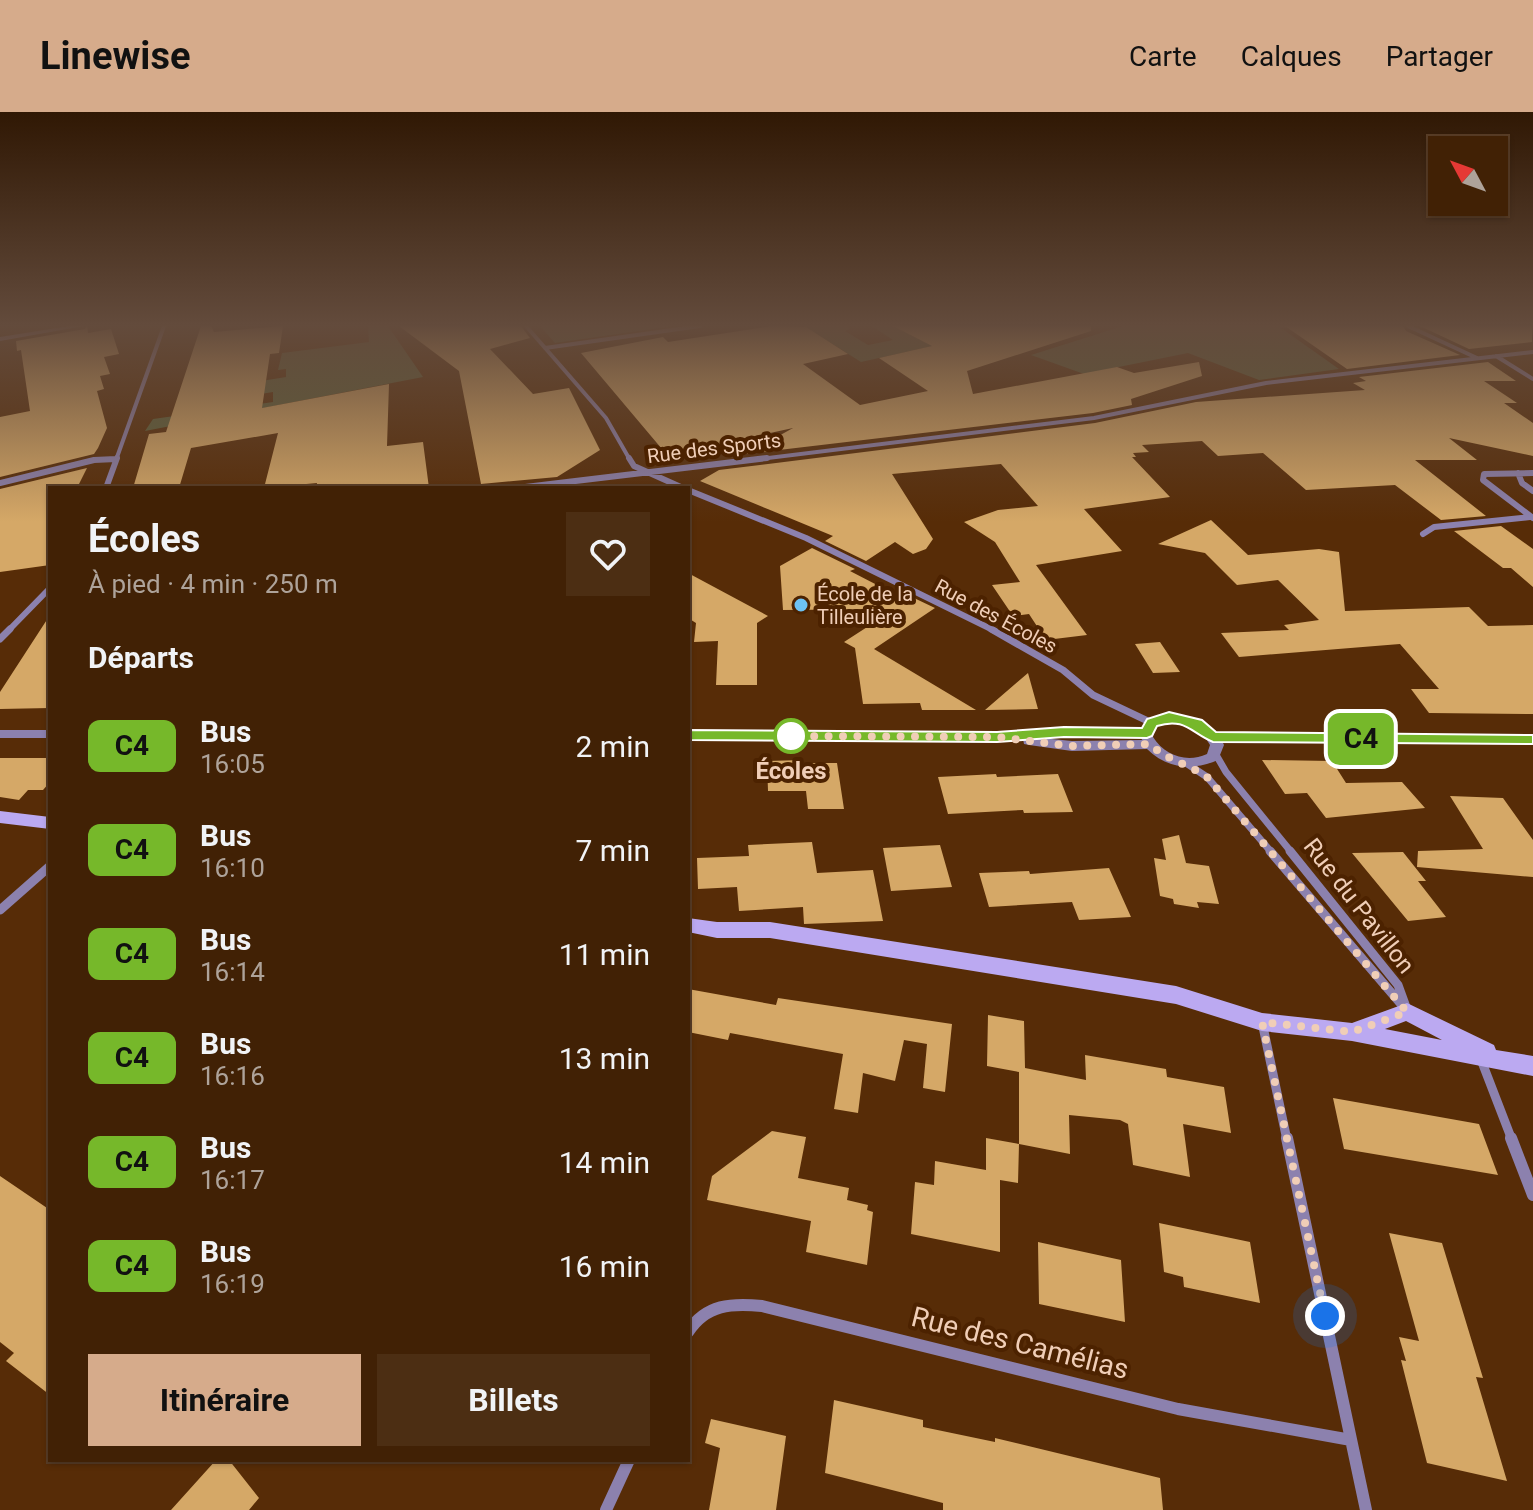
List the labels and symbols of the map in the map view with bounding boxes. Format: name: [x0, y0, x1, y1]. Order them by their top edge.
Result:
north arrow: [1428, 136, 1508, 216]
street label: Rue des Sports: [646, 428, 782, 468]
street label: Rue des Écoles: [931, 574, 1061, 658]
place label: École de la Tilleulière: [817, 582, 913, 629]
marker: École de la Tilleulière: [792, 596, 810, 614]
line badge: C4: [1325, 713, 1397, 765]
marker: Écoles: [774, 719, 808, 753]
place label: Écoles: [756, 757, 826, 785]
street label: Rue du Pavillon: [1298, 833, 1420, 979]
your location: [1305, 1296, 1345, 1336]
street label: Rue des Camélias: [908, 1300, 1132, 1386]

